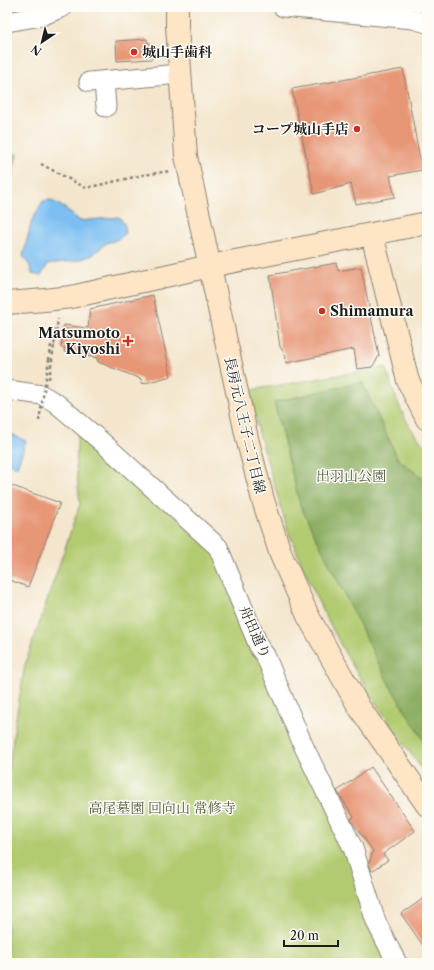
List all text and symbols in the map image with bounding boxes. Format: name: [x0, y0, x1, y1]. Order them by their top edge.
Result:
north arrow: [22, 22, 62, 62]
text: N: [28, 41, 44, 59]
place label: 城山手歯科: [142, 43, 213, 61]
marker: 城山手歯科: [129, 47, 139, 57]
place label: コープ城山手店: [252, 120, 349, 138]
marker: コープ城山手店: [352, 124, 362, 134]
place label: Shimamura: [330, 302, 415, 320]
marker: Shimamura: [317, 306, 327, 316]
place label: Matsumoto Kiyoshi: [38, 324, 120, 358]
marker: Matsumoto Kiyoshi: [123, 336, 133, 346]
street label: 長房元八王子二丁目線: [220, 355, 270, 495]
park label: 出羽山公園: [316, 467, 386, 485]
street label: 舟田通り: [235, 603, 275, 661]
park label: 高尾墓園 回向山 常修寺: [88, 799, 236, 817]
scale bar: [284, 922, 338, 948]
text: 20 m: [290, 928, 319, 943]

